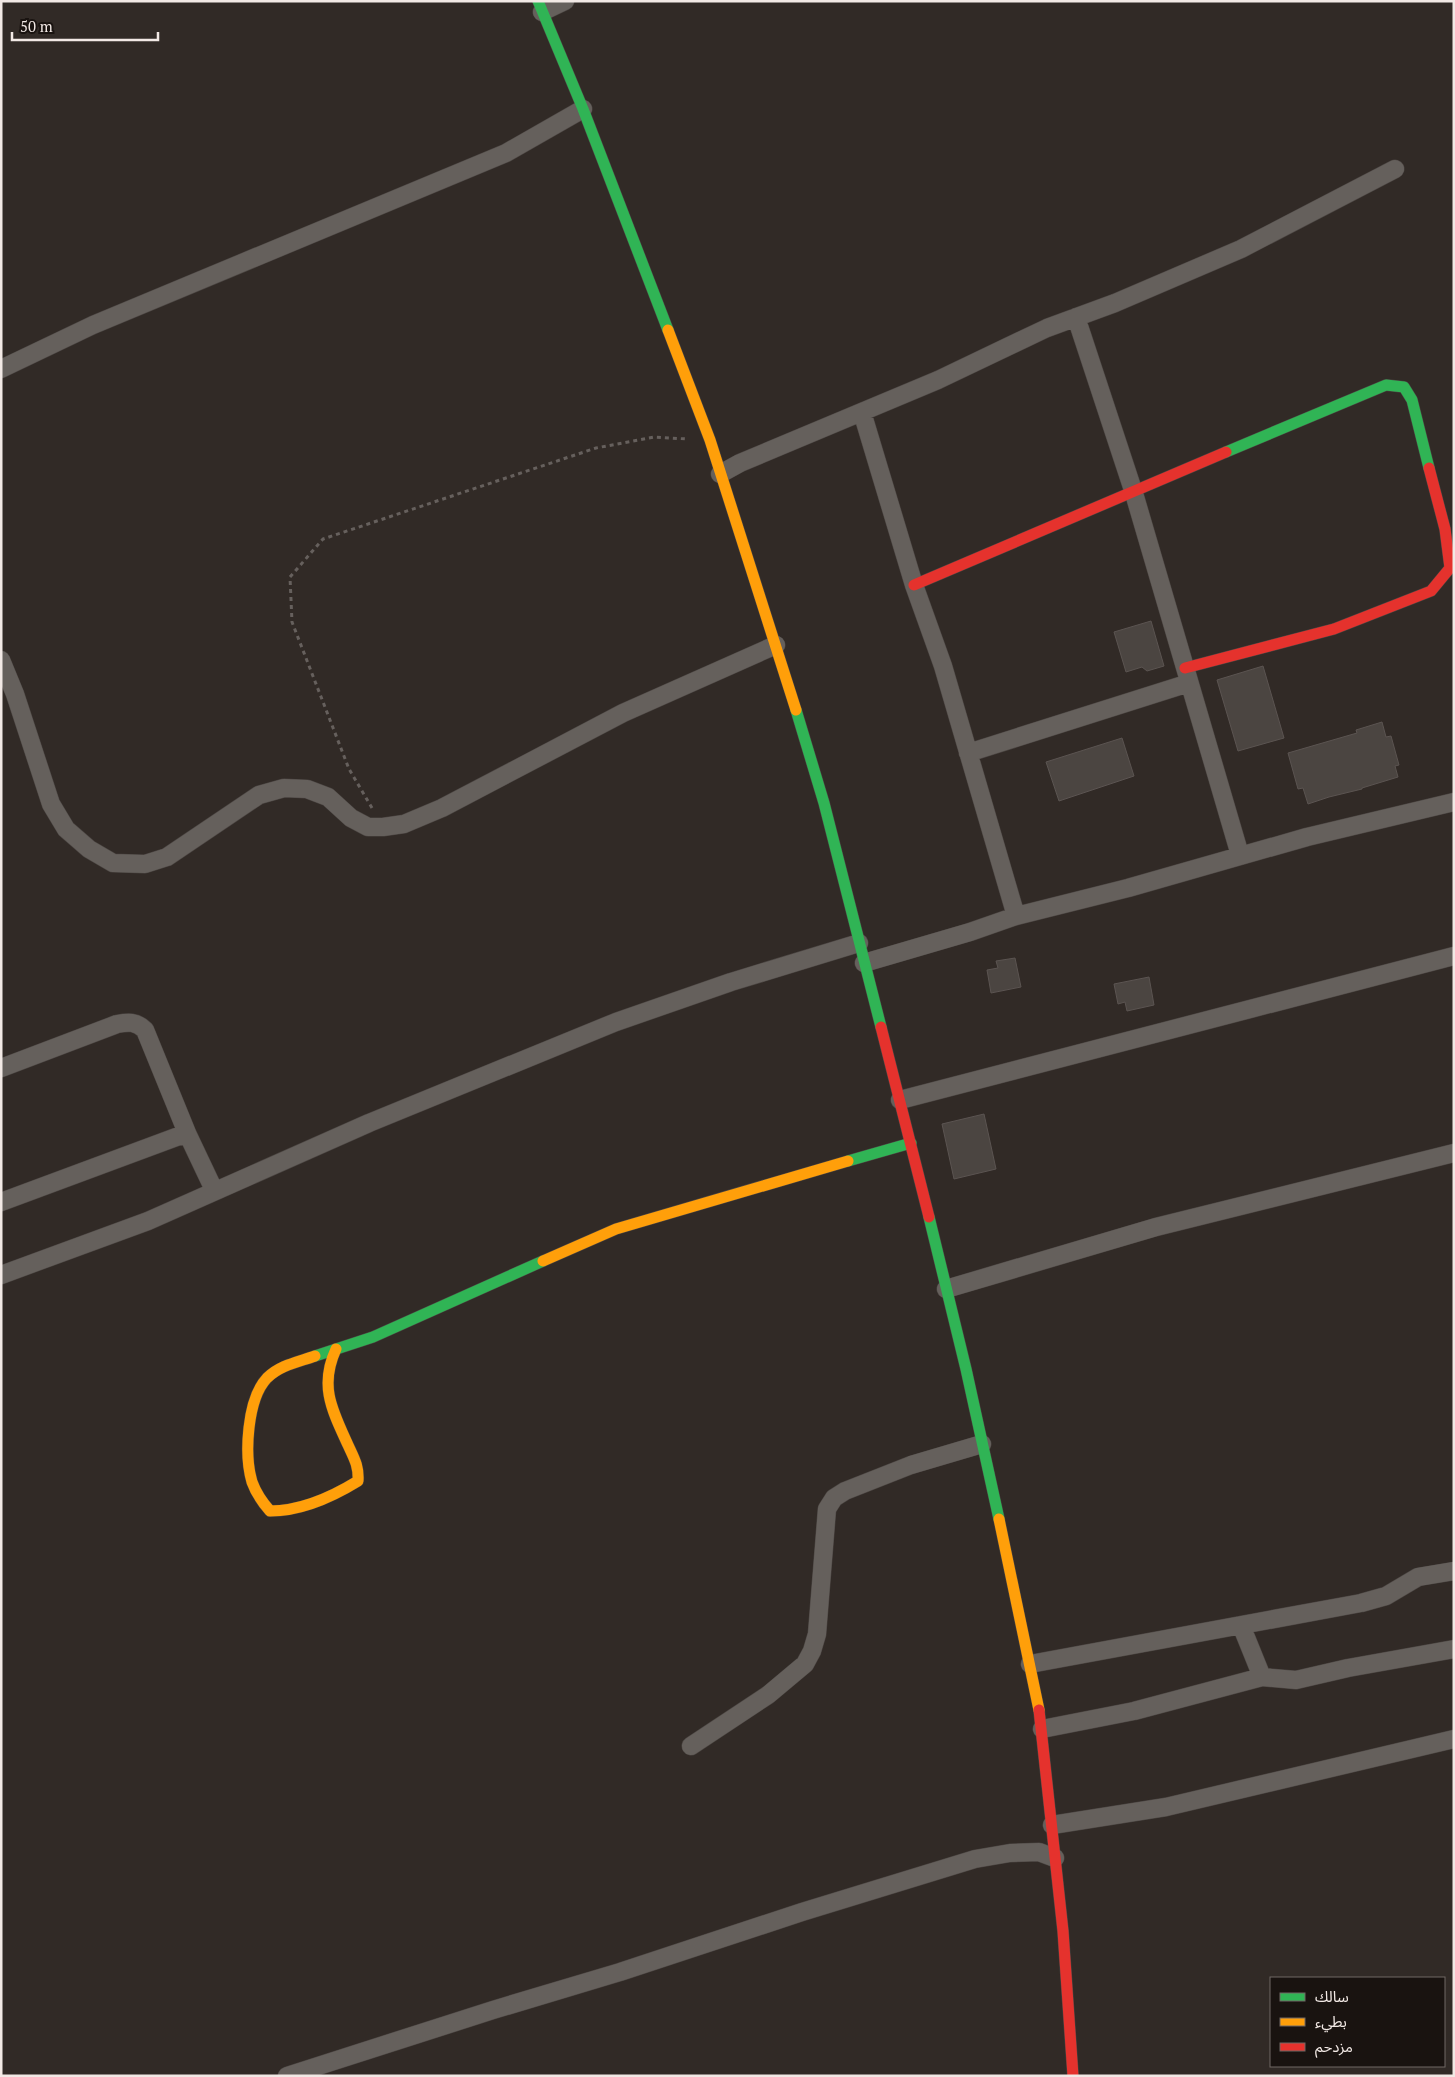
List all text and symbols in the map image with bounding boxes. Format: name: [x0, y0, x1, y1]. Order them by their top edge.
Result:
scale bar: [12, 10, 159, 42]
text: 50 m: [20, 16, 53, 36]
legend: [1270, 1977, 1445, 2067]
text: سالك: [1315, 1986, 1349, 2006]
text: بطيء: [1315, 2011, 1347, 2033]
text: مزدحم: [1315, 2036, 1353, 2058]

